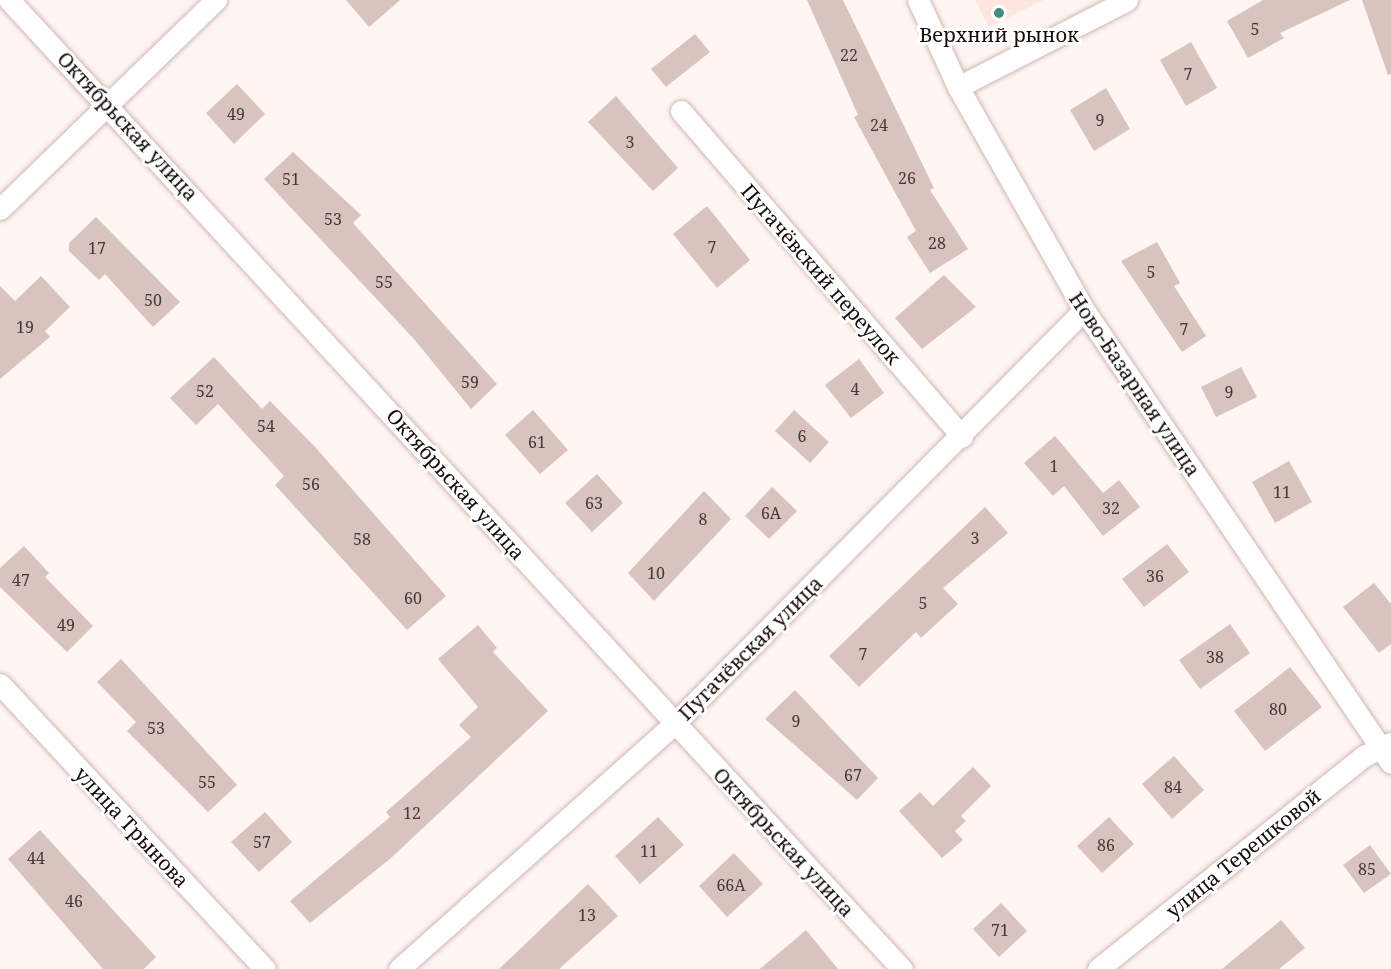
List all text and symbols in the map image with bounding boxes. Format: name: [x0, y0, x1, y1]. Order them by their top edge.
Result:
marker: Верхний рынок: [992, 6, 1006, 20]
house number: 5: [1251, 19, 1259, 39]
place label: Верхний рынок: [919, 22, 1079, 46]
house number: 22: [840, 45, 858, 65]
street label: Октябрьская улица: [53, 46, 203, 206]
house number: 7: [1184, 64, 1192, 84]
house number: 49: [227, 104, 245, 124]
house number: 9: [1096, 110, 1104, 130]
house number: 24: [870, 115, 888, 135]
house number: 3: [626, 132, 634, 152]
house number: 26: [898, 168, 916, 188]
house number: 51: [282, 169, 300, 189]
street label: Пугачёвский переулок: [736, 179, 906, 369]
house number: 53: [324, 209, 342, 229]
house number: 28: [928, 233, 946, 253]
house number: 7: [708, 237, 716, 257]
house number: 17: [88, 238, 106, 258]
house number: 5: [1147, 262, 1155, 282]
house number: 55: [375, 272, 393, 292]
street label: Ново-Базарная улица: [1064, 287, 1206, 481]
house number: 50: [144, 290, 162, 310]
house number: 19: [16, 317, 34, 337]
house number: 7: [1180, 319, 1188, 339]
house number: 59: [461, 372, 479, 392]
house number: 4: [851, 379, 859, 399]
house number: 52: [196, 381, 214, 401]
house number: 9: [1225, 382, 1233, 402]
street label: Октябрьская улица: [382, 403, 530, 565]
house number: 54: [257, 416, 275, 436]
house number: 6: [798, 426, 806, 446]
house number: 61: [528, 432, 546, 452]
house number: 1: [1050, 456, 1058, 476]
house number: 56: [302, 474, 320, 494]
house number: 11: [1273, 482, 1291, 502]
house number: 63: [585, 493, 603, 513]
house number: 32: [1102, 498, 1120, 518]
house number: 6А: [761, 503, 781, 523]
house number: 8: [699, 509, 707, 529]
house number: 3: [971, 528, 979, 548]
house number: 58: [353, 529, 371, 549]
house number: 10: [647, 563, 665, 583]
house number: 36: [1146, 566, 1164, 586]
house number: 47: [12, 570, 30, 590]
street label: Пугачёвская улица: [673, 571, 827, 725]
house number: 60: [404, 588, 422, 608]
house number: 5: [919, 593, 927, 613]
house number: 49: [57, 615, 75, 635]
house number: 7: [859, 644, 867, 664]
house number: 38: [1206, 647, 1224, 667]
house number: 80: [1269, 699, 1287, 719]
house number: 9: [792, 711, 800, 731]
house number: 53: [147, 718, 165, 738]
street label: улица Трынова: [70, 762, 194, 892]
street label: Октябрьская улица: [709, 762, 859, 922]
house number: 67: [844, 765, 862, 785]
house number: 55: [198, 772, 216, 792]
house number: 84: [1164, 777, 1182, 797]
street label: улица Терешковой: [1161, 783, 1325, 923]
house number: 12: [403, 803, 421, 823]
house number: 57: [253, 832, 271, 852]
house number: 86: [1097, 835, 1115, 855]
house number: 11: [640, 841, 658, 861]
house number: 44: [27, 848, 45, 868]
house number: 85: [1358, 859, 1376, 879]
house number: 66А: [716, 875, 746, 895]
house number: 46: [65, 891, 83, 911]
house number: 13: [578, 905, 596, 925]
house number: 71: [991, 920, 1009, 940]

